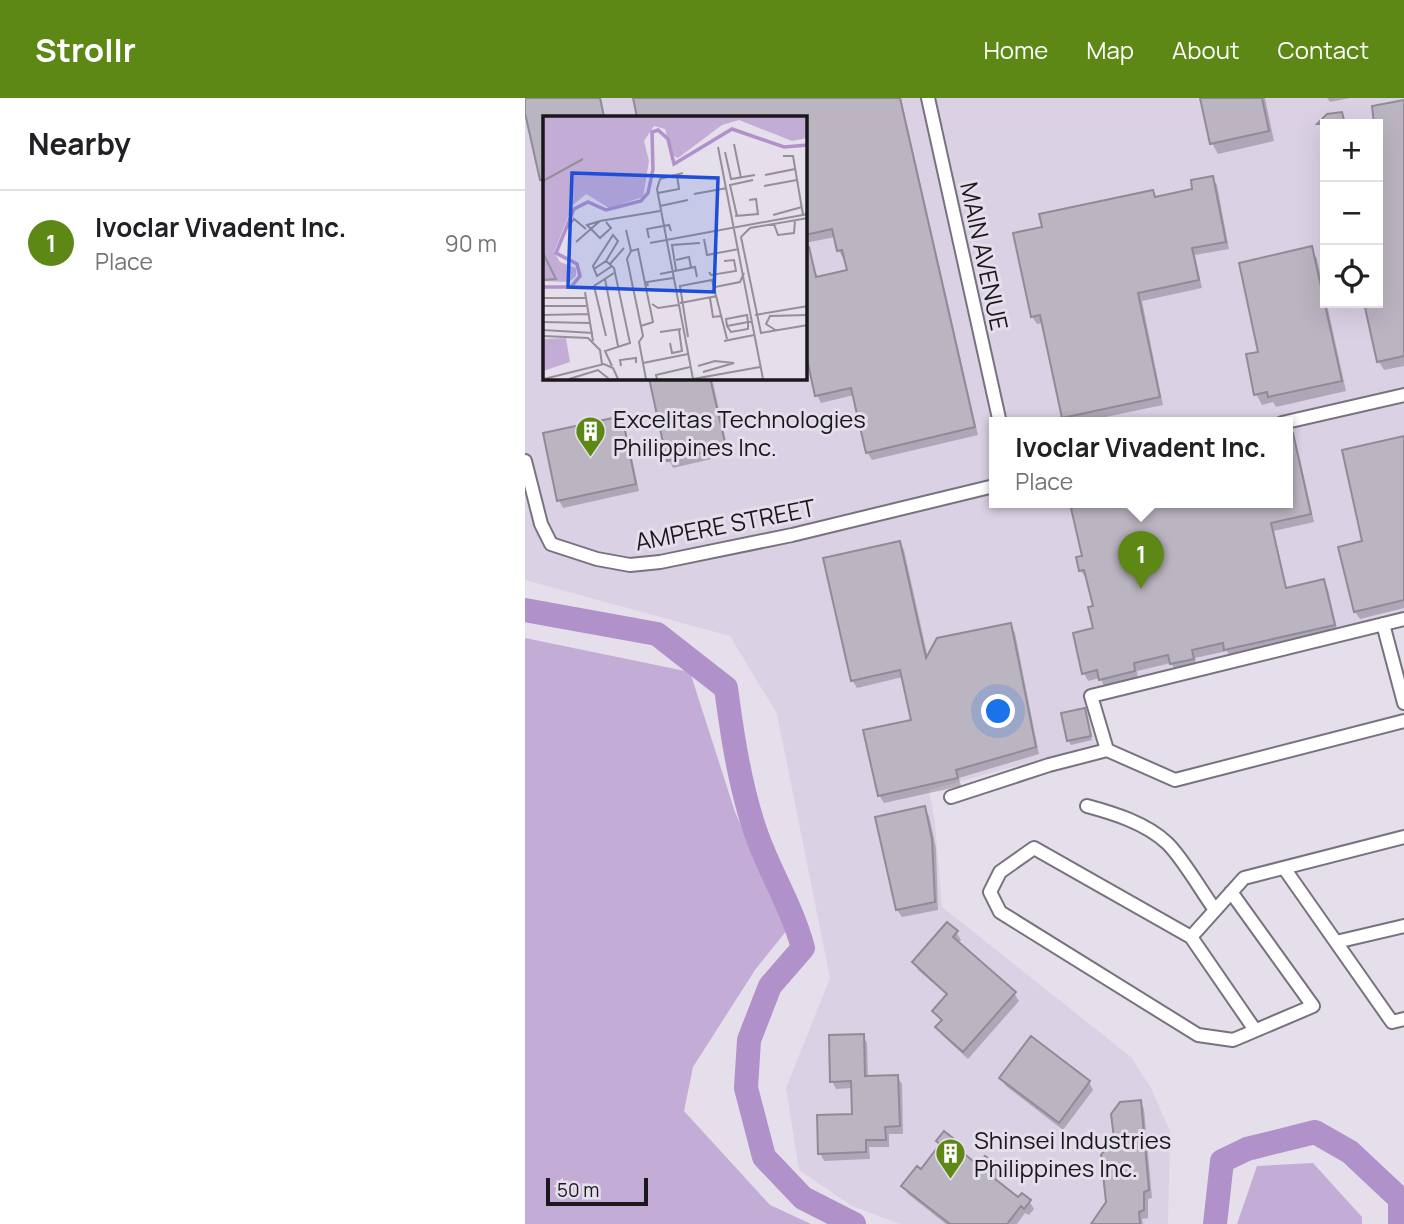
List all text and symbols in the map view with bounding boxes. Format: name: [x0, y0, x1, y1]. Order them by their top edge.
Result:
text: Strollr: [35, 27, 136, 72]
text: Home: [983, 33, 1048, 66]
text: Map: [1086, 33, 1134, 66]
text: About: [1172, 33, 1240, 66]
text: Contact: [1278, 33, 1369, 66]
inset map: [543, 116, 807, 380]
map controls: [1320, 119, 1383, 308]
button: +: [1320, 119, 1383, 182]
text: Nearby: [28, 123, 131, 164]
street label: MAIN AVENUE: [953, 179, 1017, 333]
button: −: [1320, 182, 1383, 245]
text: Ivoclar Vivadent Inc.: [95, 209, 346, 245]
text: 1: [46, 227, 56, 259]
text: 90 m: [445, 227, 497, 259]
text: Place: [95, 245, 153, 277]
button: locate: [1320, 245, 1383, 308]
place label: Excelitas Technologies Philippines Inc.: [613, 402, 866, 463]
building icon: Excelitas Technologies Philippines Inc.: [573, 415, 607, 459]
popup: [989, 417, 1293, 508]
text: Ivoclar Vivadent Inc.: [1015, 429, 1267, 465]
text: Place: [1015, 465, 1073, 497]
street label: AMPERE STREET: [632, 490, 819, 558]
pin: 1: [1118, 531, 1164, 589]
your location: [981, 694, 1015, 728]
place label: Shinsei Industries Philippines Inc.: [974, 1123, 1171, 1184]
building icon: Shinsei Industries Philippines Inc.: [934, 1136, 968, 1180]
scale bar: [546, 1175, 647, 1207]
text: 50 m: [557, 1177, 599, 1203]

